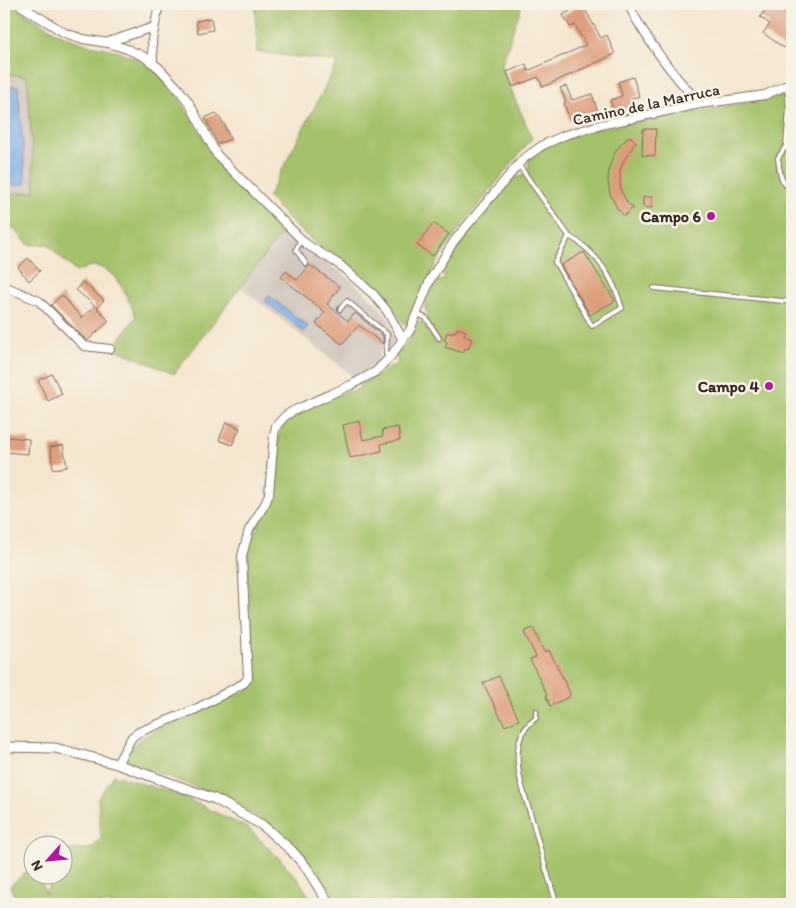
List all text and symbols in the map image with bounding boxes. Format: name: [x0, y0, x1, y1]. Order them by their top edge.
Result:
street label: Camino de la Marruca: [571, 80, 721, 129]
place label: Campo 6: [641, 207, 702, 227]
marker: Campo 6: [705, 210, 717, 222]
place label: Campo 4: [698, 377, 759, 397]
marker: Campo 4: [763, 380, 775, 392]
north arrow: [22, 836, 72, 886]
text: N: [27, 858, 47, 874]

